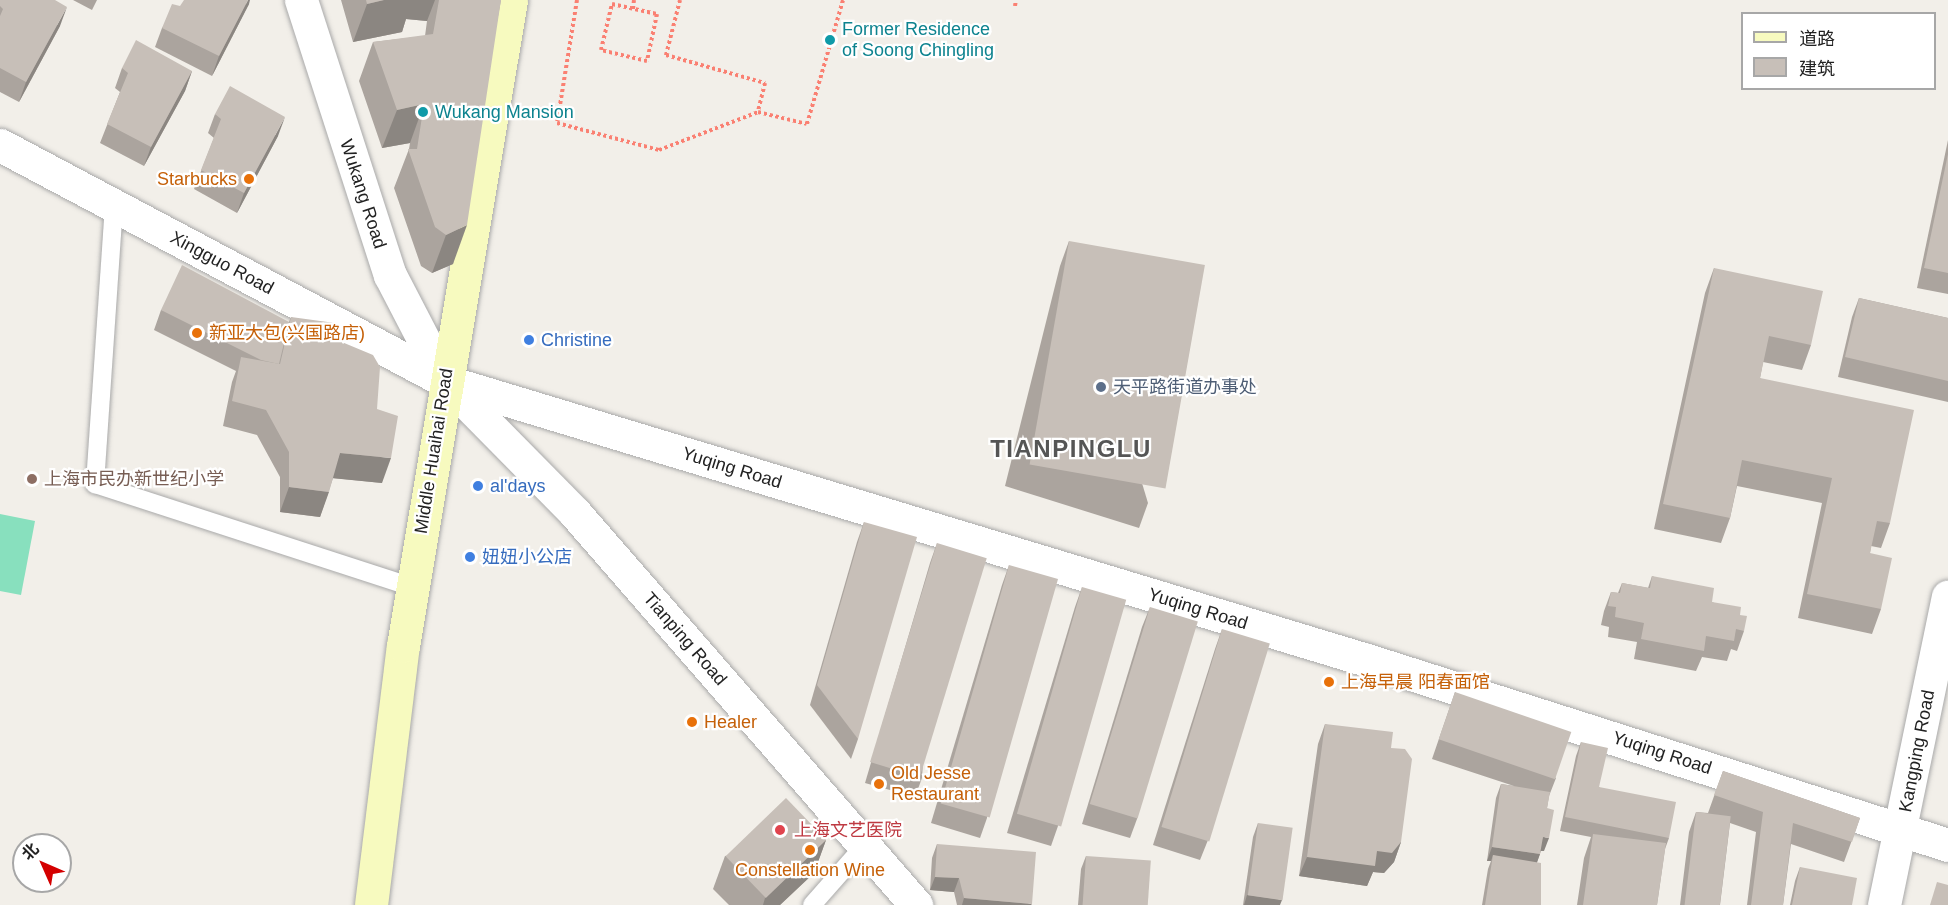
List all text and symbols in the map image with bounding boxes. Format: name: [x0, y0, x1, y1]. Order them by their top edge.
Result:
legend: [1741, 12, 1936, 90]
place label: Former Residence of Soong Chingling: [842, 19, 994, 62]
text: 道路: [1799, 29, 1835, 49]
marker: Former Residence of Soong Chingling: [823, 33, 837, 47]
text: 建筑: [1799, 59, 1835, 79]
place label: Wukang Mansion: [435, 101, 574, 123]
marker: Wukang Mansion: [416, 105, 430, 119]
street label: Wukang Road: [335, 137, 391, 251]
place label: Starbucks: [157, 168, 237, 190]
marker: Starbucks: [242, 172, 256, 186]
street label: Xingguo Road: [167, 227, 277, 299]
place label: 新亚大包(兴国路店): [209, 322, 365, 344]
marker: 新亚大包(兴国路店): [190, 326, 204, 340]
place label: Christine: [541, 329, 612, 351]
marker: Christine: [522, 333, 536, 347]
street label: Middle Huaihai Road: [410, 367, 458, 535]
place label: 天平路街道办事处: [1113, 376, 1257, 398]
marker: 天平路街道办事处: [1094, 380, 1108, 394]
district label: TIANPINGLU: [990, 435, 1152, 463]
street label: Yuqing Road: [680, 443, 784, 493]
place label: 上海市民办新世纪小学: [44, 468, 224, 490]
marker: 上海市民办新世纪小学: [25, 472, 39, 486]
place label: al'days: [490, 475, 545, 497]
marker: al'days: [471, 479, 485, 493]
place label: 妞妞小公店: [482, 546, 572, 568]
marker: 妞妞小公店: [463, 550, 477, 564]
street label: Yuqing Road: [1146, 584, 1250, 634]
street label: Tianping Road: [639, 588, 731, 690]
place label: 上海早晨 阳春面馆: [1341, 671, 1490, 693]
marker: 上海早晨 阳春面馆: [1322, 675, 1336, 689]
street label: Kangping Road: [1895, 688, 1939, 814]
place label: Healer: [704, 711, 757, 733]
marker: Healer: [685, 715, 699, 729]
street label: Yuqing Road: [1610, 727, 1714, 779]
place label: Old Jesse Restaurant: [891, 763, 979, 806]
marker: Old Jesse Restaurant: [872, 777, 886, 791]
place label: 上海文艺医院: [794, 819, 902, 841]
marker: 上海文艺医院: [771, 821, 789, 839]
north arrow: [12, 833, 72, 893]
text: 北: [19, 840, 42, 863]
marker: Constellation Wine: [803, 843, 817, 857]
place label: Constellation Wine: [735, 859, 885, 881]

